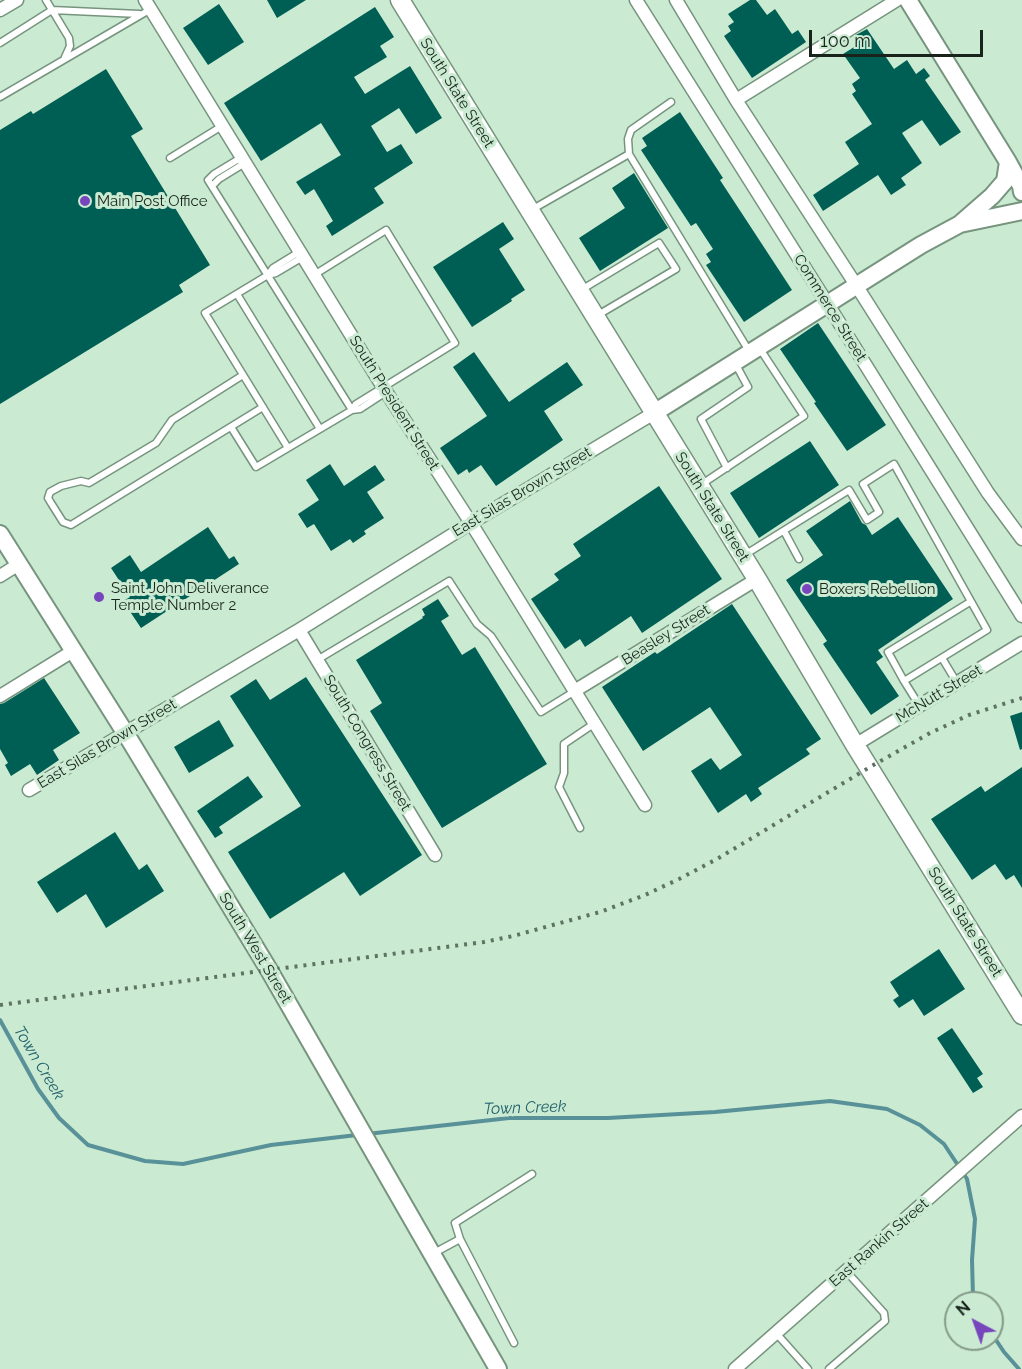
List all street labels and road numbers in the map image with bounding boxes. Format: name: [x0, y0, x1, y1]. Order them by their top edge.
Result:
street label: South State Street: [416, 35, 498, 151]
street label: Commerce Street: [790, 251, 870, 365]
street label: South President Street: [345, 332, 443, 474]
street label: East Silas Brown Street: [449, 443, 595, 541]
street label: South State Street: [671, 449, 753, 565]
street label: Beasley Street: [619, 601, 713, 669]
street label: McNutt Street: [893, 661, 985, 727]
street label: South Congress Street: [319, 672, 415, 814]
street label: East Silas Brown Street: [34, 695, 180, 793]
street label: South State Street: [924, 864, 1006, 980]
street label: South West Street: [215, 889, 295, 1007]
street label: East Rankin Street: [826, 1195, 932, 1291]

